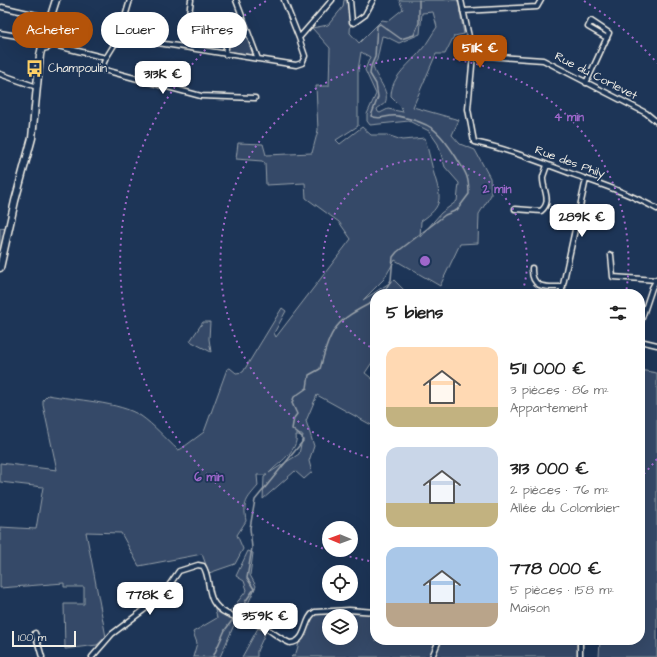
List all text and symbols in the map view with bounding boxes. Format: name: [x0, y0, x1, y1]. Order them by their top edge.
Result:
chip: Acheter: [12, 12, 93, 48]
chip: Louer: [101, 12, 169, 48]
chip: Filtres: [177, 12, 247, 48]
pin: 511K €: [447, 35, 513, 69]
text: 511K €: [462, 39, 498, 57]
street label: Rue du Corlevet: [552, 48, 640, 104]
bus stop icon: Champoulin: [25, 58, 45, 78]
place label: Champoulin: [48, 60, 107, 77]
pin: 313K €: [130, 61, 196, 95]
text: 313K €: [144, 65, 182, 83]
text: 4 min: [554, 109, 584, 126]
street label: Rue des Phily: [532, 141, 608, 184]
text: 2 min: [482, 181, 511, 198]
pin: 289K €: [549, 204, 615, 238]
text: 289K €: [559, 208, 605, 226]
centre of rings: [418, 254, 432, 268]
text: 5 biens: [386, 301, 443, 325]
icon: filters: [607, 302, 629, 324]
text: 511 000 €: [510, 357, 586, 381]
icon: home: [418, 363, 466, 411]
text: 3 pièces · 86 m²: [510, 381, 609, 399]
text: Appartement: [510, 399, 588, 417]
text: 313 000 €: [510, 457, 589, 481]
icon: home: [418, 463, 466, 511]
text: 6 min: [194, 469, 224, 486]
text: 2 pièces · 76 m²: [510, 481, 609, 499]
text: Allée du Colombier: [510, 499, 620, 517]
north arrow: [322, 521, 358, 557]
map controls: [322, 521, 358, 645]
text: 778 000 €: [510, 557, 601, 581]
icon: home: [418, 563, 466, 611]
button: locate: [322, 565, 358, 601]
text: 5 pièces · 158 m²: [510, 581, 614, 599]
pin: 778K €: [117, 582, 183, 616]
text: 778K €: [126, 586, 174, 604]
text: Maison: [510, 599, 550, 617]
pin: 359K €: [232, 603, 298, 637]
text: 359K €: [242, 607, 288, 625]
button: layers: [322, 609, 358, 645]
scale bar: [12, 629, 76, 648]
text: 100 m: [18, 630, 46, 645]

